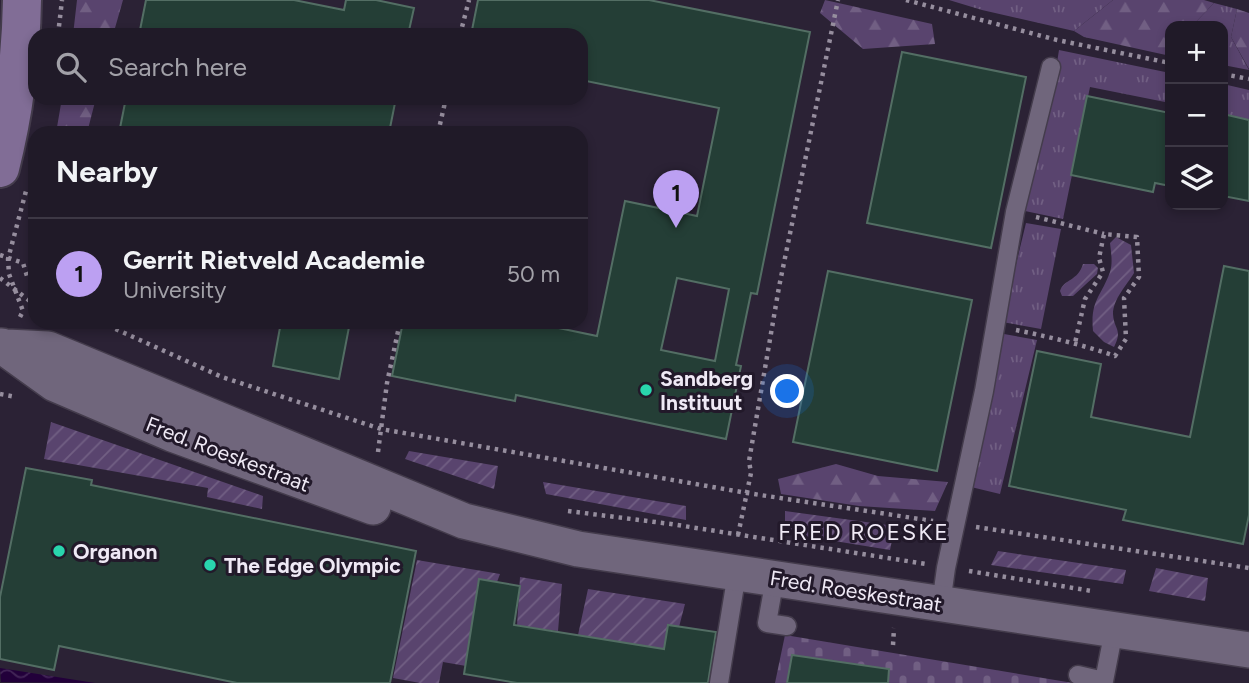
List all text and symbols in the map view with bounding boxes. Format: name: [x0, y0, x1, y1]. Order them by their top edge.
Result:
map controls: [1165, 21, 1228, 210]
button: +: [1165, 21, 1228, 84]
search box: [28, 28, 588, 105]
icon: search: [52, 48, 90, 86]
text: Search here: [108, 51, 247, 83]
button: −: [1165, 84, 1228, 147]
button: layers: [1165, 147, 1228, 210]
text: Nearby: [56, 153, 158, 190]
pin: 1: [653, 170, 699, 228]
text: Gerrit Rietveld Academie: [123, 244, 425, 276]
text: 1: [74, 260, 84, 288]
text: 50 m: [507, 260, 560, 288]
text: University: [123, 276, 226, 304]
place label: Sandberg Instituut: [660, 366, 753, 415]
your location: [770, 374, 804, 408]
marker: Sandberg Instituut: [638, 382, 654, 398]
street label: Fred. Roeskestraat: [142, 411, 314, 497]
district label: FRED ROESKE: [778, 518, 950, 546]
place label: Organon: [73, 539, 157, 564]
marker: Organon: [51, 543, 67, 559]
place label: The Edge Olympic: [224, 553, 401, 578]
marker: The Edge Olympic: [202, 557, 218, 573]
street label: Fred. Roeskestraat: [768, 565, 944, 617]

